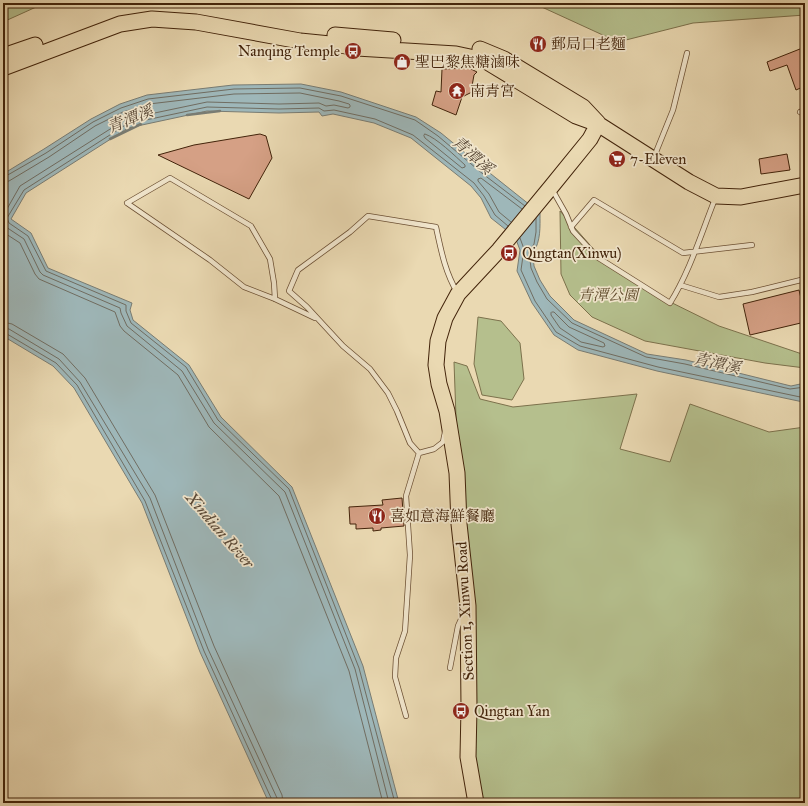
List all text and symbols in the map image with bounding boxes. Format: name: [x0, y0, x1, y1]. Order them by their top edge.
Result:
restaurant icon: 郵局口老麵: [528, 34, 548, 54]
place label: 郵局口老麵: [551, 35, 626, 53]
bus stop icon: Nanqing Temple: [343, 41, 363, 61]
place label: Nanqing Temple: [238, 42, 340, 61]
shop icon: 聖巴黎焦糖滷味: [392, 52, 412, 72]
place label: 聖巴黎焦糖滷味: [415, 53, 520, 71]
temple icon: 南青宮: [447, 81, 467, 101]
place label: 南青宮: [470, 82, 515, 100]
water label: 青潭溪: [104, 100, 158, 137]
water label: 青潭溪: [449, 132, 499, 179]
supermarket icon: 7-Eleven: [607, 149, 627, 169]
place label: 7-Eleven: [630, 150, 686, 168]
bus stop icon: Qingtan(Xinwu): [499, 243, 519, 263]
place label: Qingtan(Xinwu): [522, 244, 622, 263]
park label: 青潭公園: [578, 286, 640, 304]
water label: 青潭溪: [691, 348, 744, 378]
water label: Xindian River: [181, 487, 259, 573]
restaurant icon: 喜如意海鮮餐廳: [367, 506, 387, 526]
place label: 喜如意海鮮餐廳: [390, 507, 495, 525]
street label: Section 1, Xinwu Road: [452, 540, 478, 681]
bus stop icon: Qingtan Yan: [451, 701, 471, 721]
place label: Qingtan Yan: [474, 702, 550, 720]

